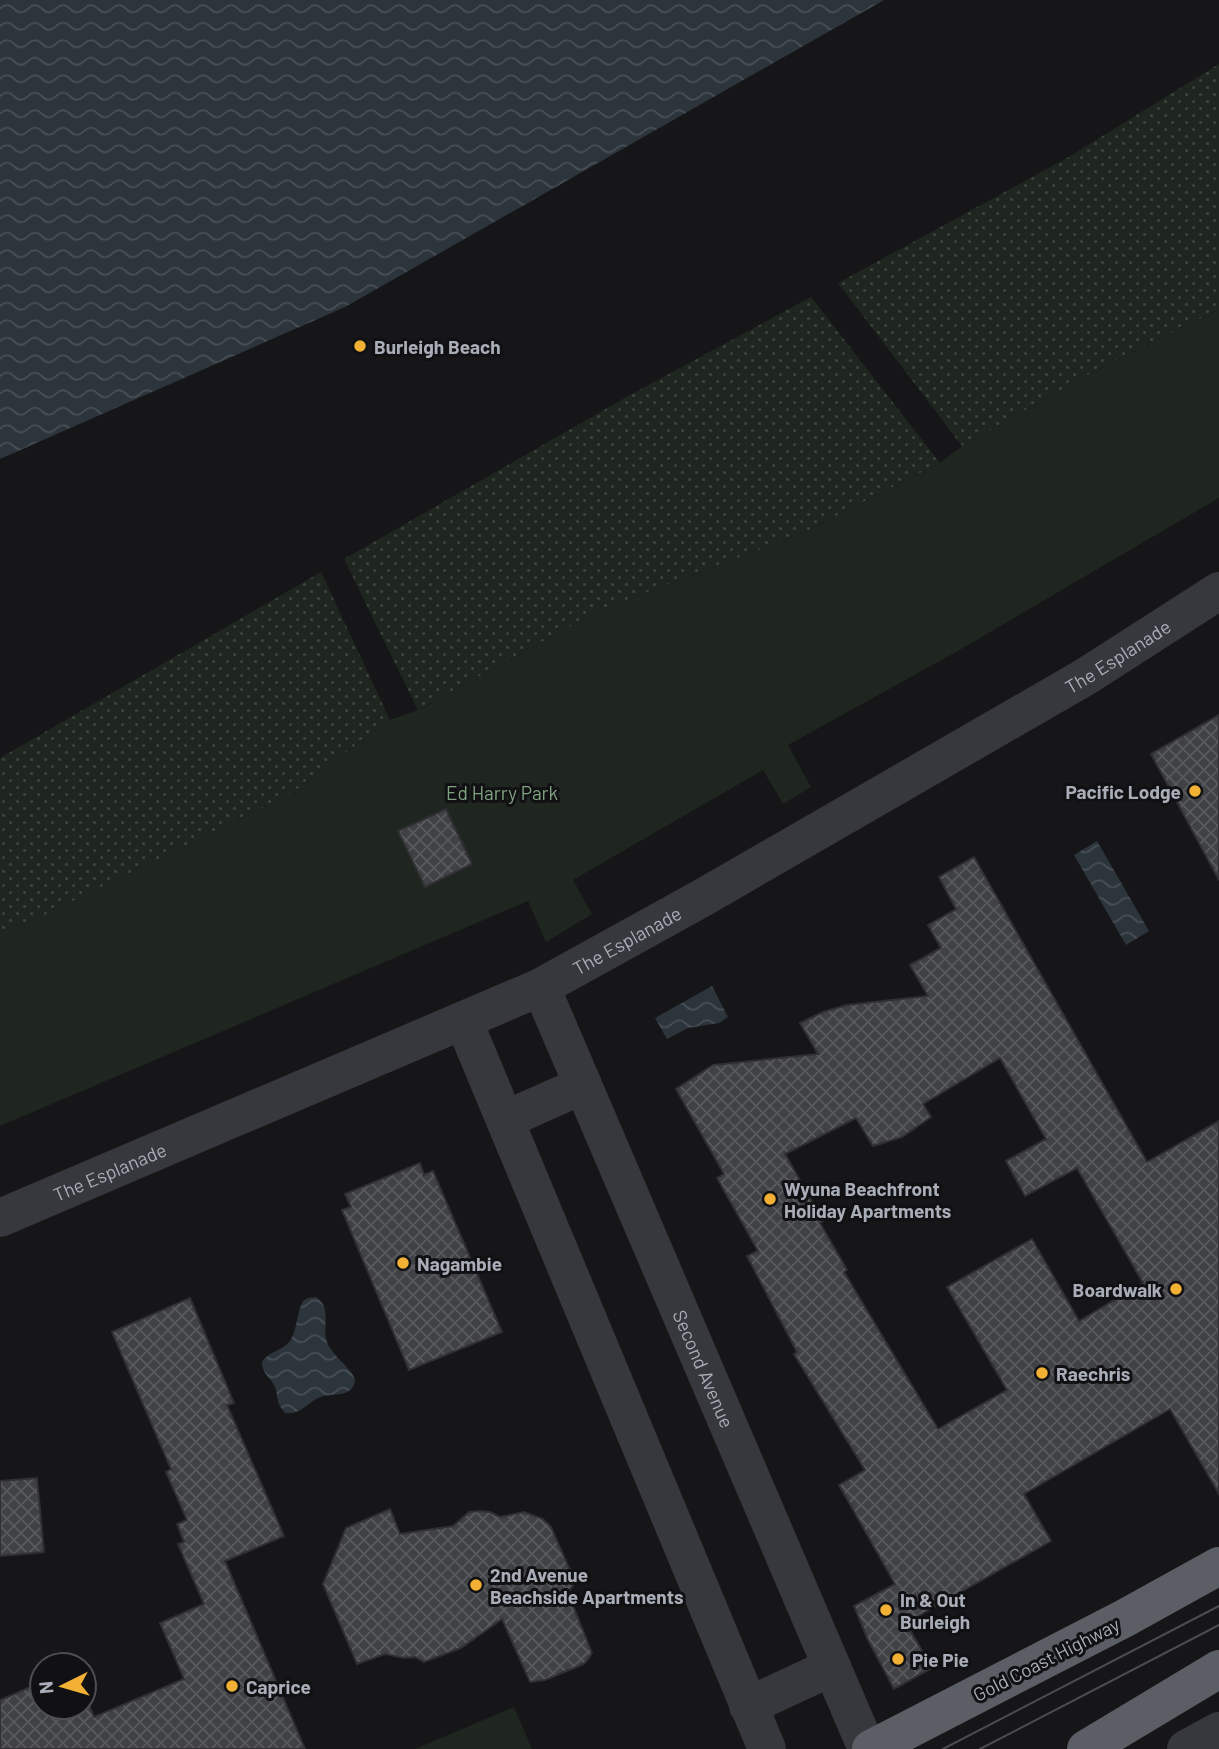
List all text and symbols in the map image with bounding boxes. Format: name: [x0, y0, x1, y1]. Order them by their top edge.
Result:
place label: Burleigh Beach: [374, 335, 501, 358]
marker: Burleigh Beach: [352, 338, 368, 354]
street label: The Esplanade: [1060, 614, 1174, 698]
place label: Pacific Lodge: [1065, 780, 1181, 803]
park label: Ed Harry Park: [446, 781, 558, 804]
marker: Pacific Lodge: [1187, 783, 1203, 799]
street label: The Esplanade: [568, 900, 685, 979]
street label: The Esplanade: [49, 1137, 169, 1206]
place label: Wyuna Beachfront Holiday Apartments: [784, 1177, 951, 1222]
marker: Wyuna Beachfront Holiday Apartments: [762, 1191, 778, 1207]
place label: Nagambie: [417, 1252, 502, 1275]
marker: Nagambie: [395, 1255, 411, 1271]
place label: Boardwalk: [1073, 1278, 1162, 1301]
marker: Boardwalk: [1168, 1281, 1184, 1297]
street label: Second Avenue: [669, 1306, 740, 1431]
place label: Raechris: [1056, 1362, 1130, 1385]
marker: Raechris: [1034, 1365, 1050, 1381]
place label: 2nd Avenue Beachside Apartments: [490, 1563, 684, 1608]
marker: 2nd Avenue Beachside Apartments: [468, 1577, 484, 1593]
place label: In & Out Burleigh: [900, 1588, 970, 1633]
marker: In & Out Burleigh: [878, 1602, 894, 1618]
street label: Gold Coast Highway: [969, 1612, 1123, 1706]
place label: Pie Pie: [912, 1648, 969, 1671]
north arrow: [28, 1651, 98, 1721]
marker: Pie Pie: [890, 1651, 906, 1667]
place label: Caprice: [246, 1675, 311, 1698]
marker: Caprice: [224, 1678, 240, 1694]
text: N: [34, 1680, 58, 1695]

